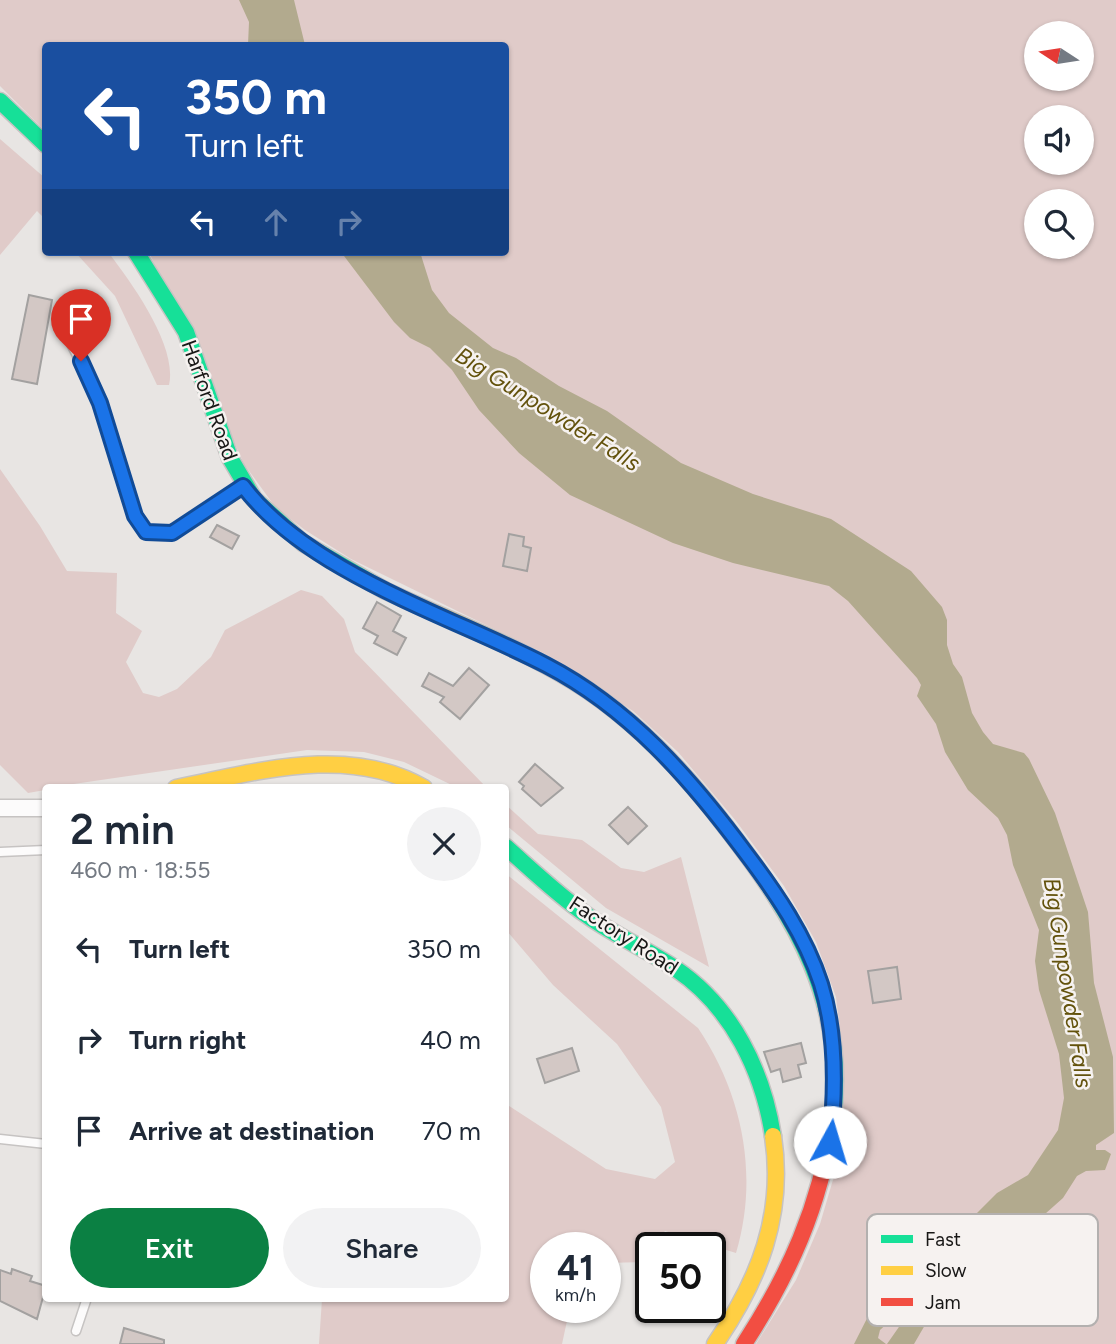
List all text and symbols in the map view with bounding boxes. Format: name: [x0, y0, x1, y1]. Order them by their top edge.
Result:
north arrow: [1024, 21, 1094, 91]
map controls: [1024, 21, 1094, 259]
text: 350 m: [185, 67, 327, 126]
icon: left: [70, 70, 161, 161]
button: sound: [1024, 105, 1094, 175]
text: Turn left: [185, 127, 304, 165]
button: search: [1024, 189, 1094, 259]
icon: left: [184, 203, 222, 241]
icon: ahead: [257, 203, 295, 241]
icon: right: [330, 203, 368, 241]
pin: [51, 289, 111, 361]
icon: arrive: [62, 300, 100, 338]
street label: Harford Road: [177, 336, 243, 464]
water label: Big Gunpowder Falls: [450, 341, 646, 477]
text: 2 min: [70, 804, 175, 855]
button: close: [407, 807, 481, 881]
text: 460 m · 18:55: [70, 856, 210, 884]
water label: Big Gunpowder Falls: [1038, 876, 1098, 1090]
street label: Factory Road: [565, 890, 683, 980]
icon: left: [70, 930, 108, 968]
text: Turn left: [129, 933, 230, 965]
text: 350 m: [407, 933, 481, 965]
icon: right: [70, 1021, 108, 1059]
text: Turn right: [129, 1024, 246, 1056]
text: 40 m: [420, 1024, 481, 1056]
position arrow: [793, 1105, 867, 1179]
icon: arrive: [70, 1112, 108, 1150]
text: Arrive at destination: [129, 1115, 374, 1147]
text: 70 m: [422, 1115, 481, 1147]
button: Exit: [70, 1208, 269, 1288]
button: Share: [283, 1208, 481, 1288]
legend: [867, 1214, 1098, 1326]
text: Fast: [925, 1228, 961, 1251]
speed limit sign: 50: [635, 1232, 726, 1323]
text: 41: [557, 1247, 594, 1289]
text: Slow: [925, 1259, 967, 1282]
text: km/h: [555, 1284, 596, 1306]
text: Jam: [925, 1291, 961, 1314]

